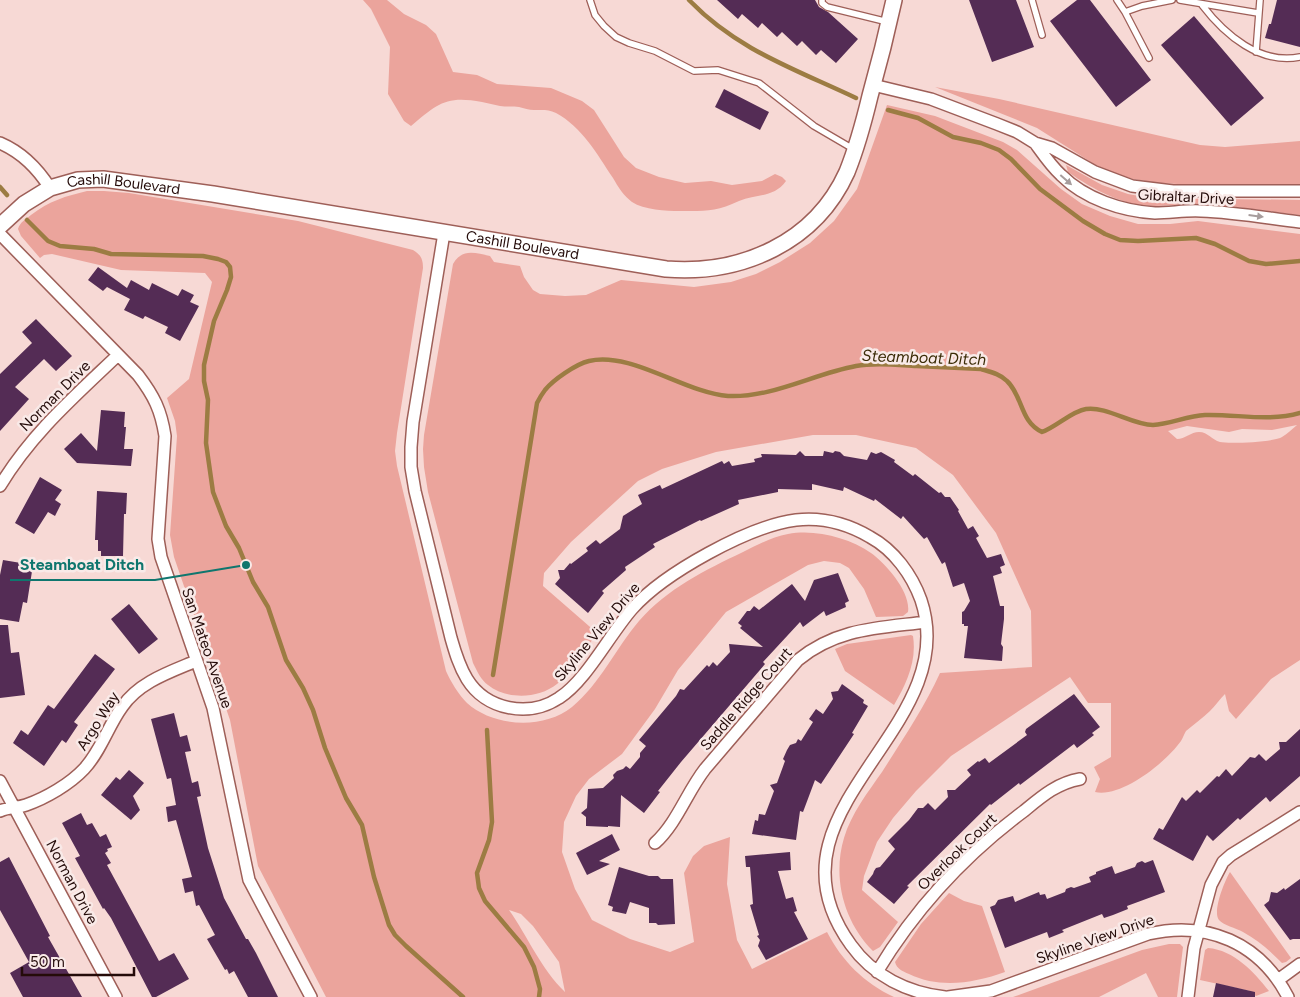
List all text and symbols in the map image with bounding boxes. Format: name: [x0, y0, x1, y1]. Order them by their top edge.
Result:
street label: Cashill Boulevard: [65, 170, 181, 198]
one-way arrow: [1060, 174, 1073, 185]
street label: Gibraltar Drive: [1137, 185, 1235, 209]
one-way arrow: [1248, 212, 1264, 220]
street label: Cashill Boulevard: [465, 227, 580, 263]
water label: Steamboat Ditch: [861, 346, 987, 369]
street label: Norman Drive: [16, 357, 94, 435]
callout: Steamboat Ditch: [10, 549, 155, 580]
text: Steamboat Ditch: [20, 555, 144, 574]
street label: Skyline View Drive: [550, 579, 644, 685]
street label: San Mateo Avenue: [178, 585, 236, 711]
street label: Saddle Ridge Court: [696, 644, 796, 754]
street label: Argo Way: [73, 688, 123, 754]
street label: Overlook Court: [914, 810, 1000, 894]
street label: Norman Drive: [42, 837, 102, 927]
street label: Skyline View Drive: [1034, 910, 1156, 968]
scale bar: [22, 944, 135, 976]
text: 50 m: [30, 953, 65, 971]

